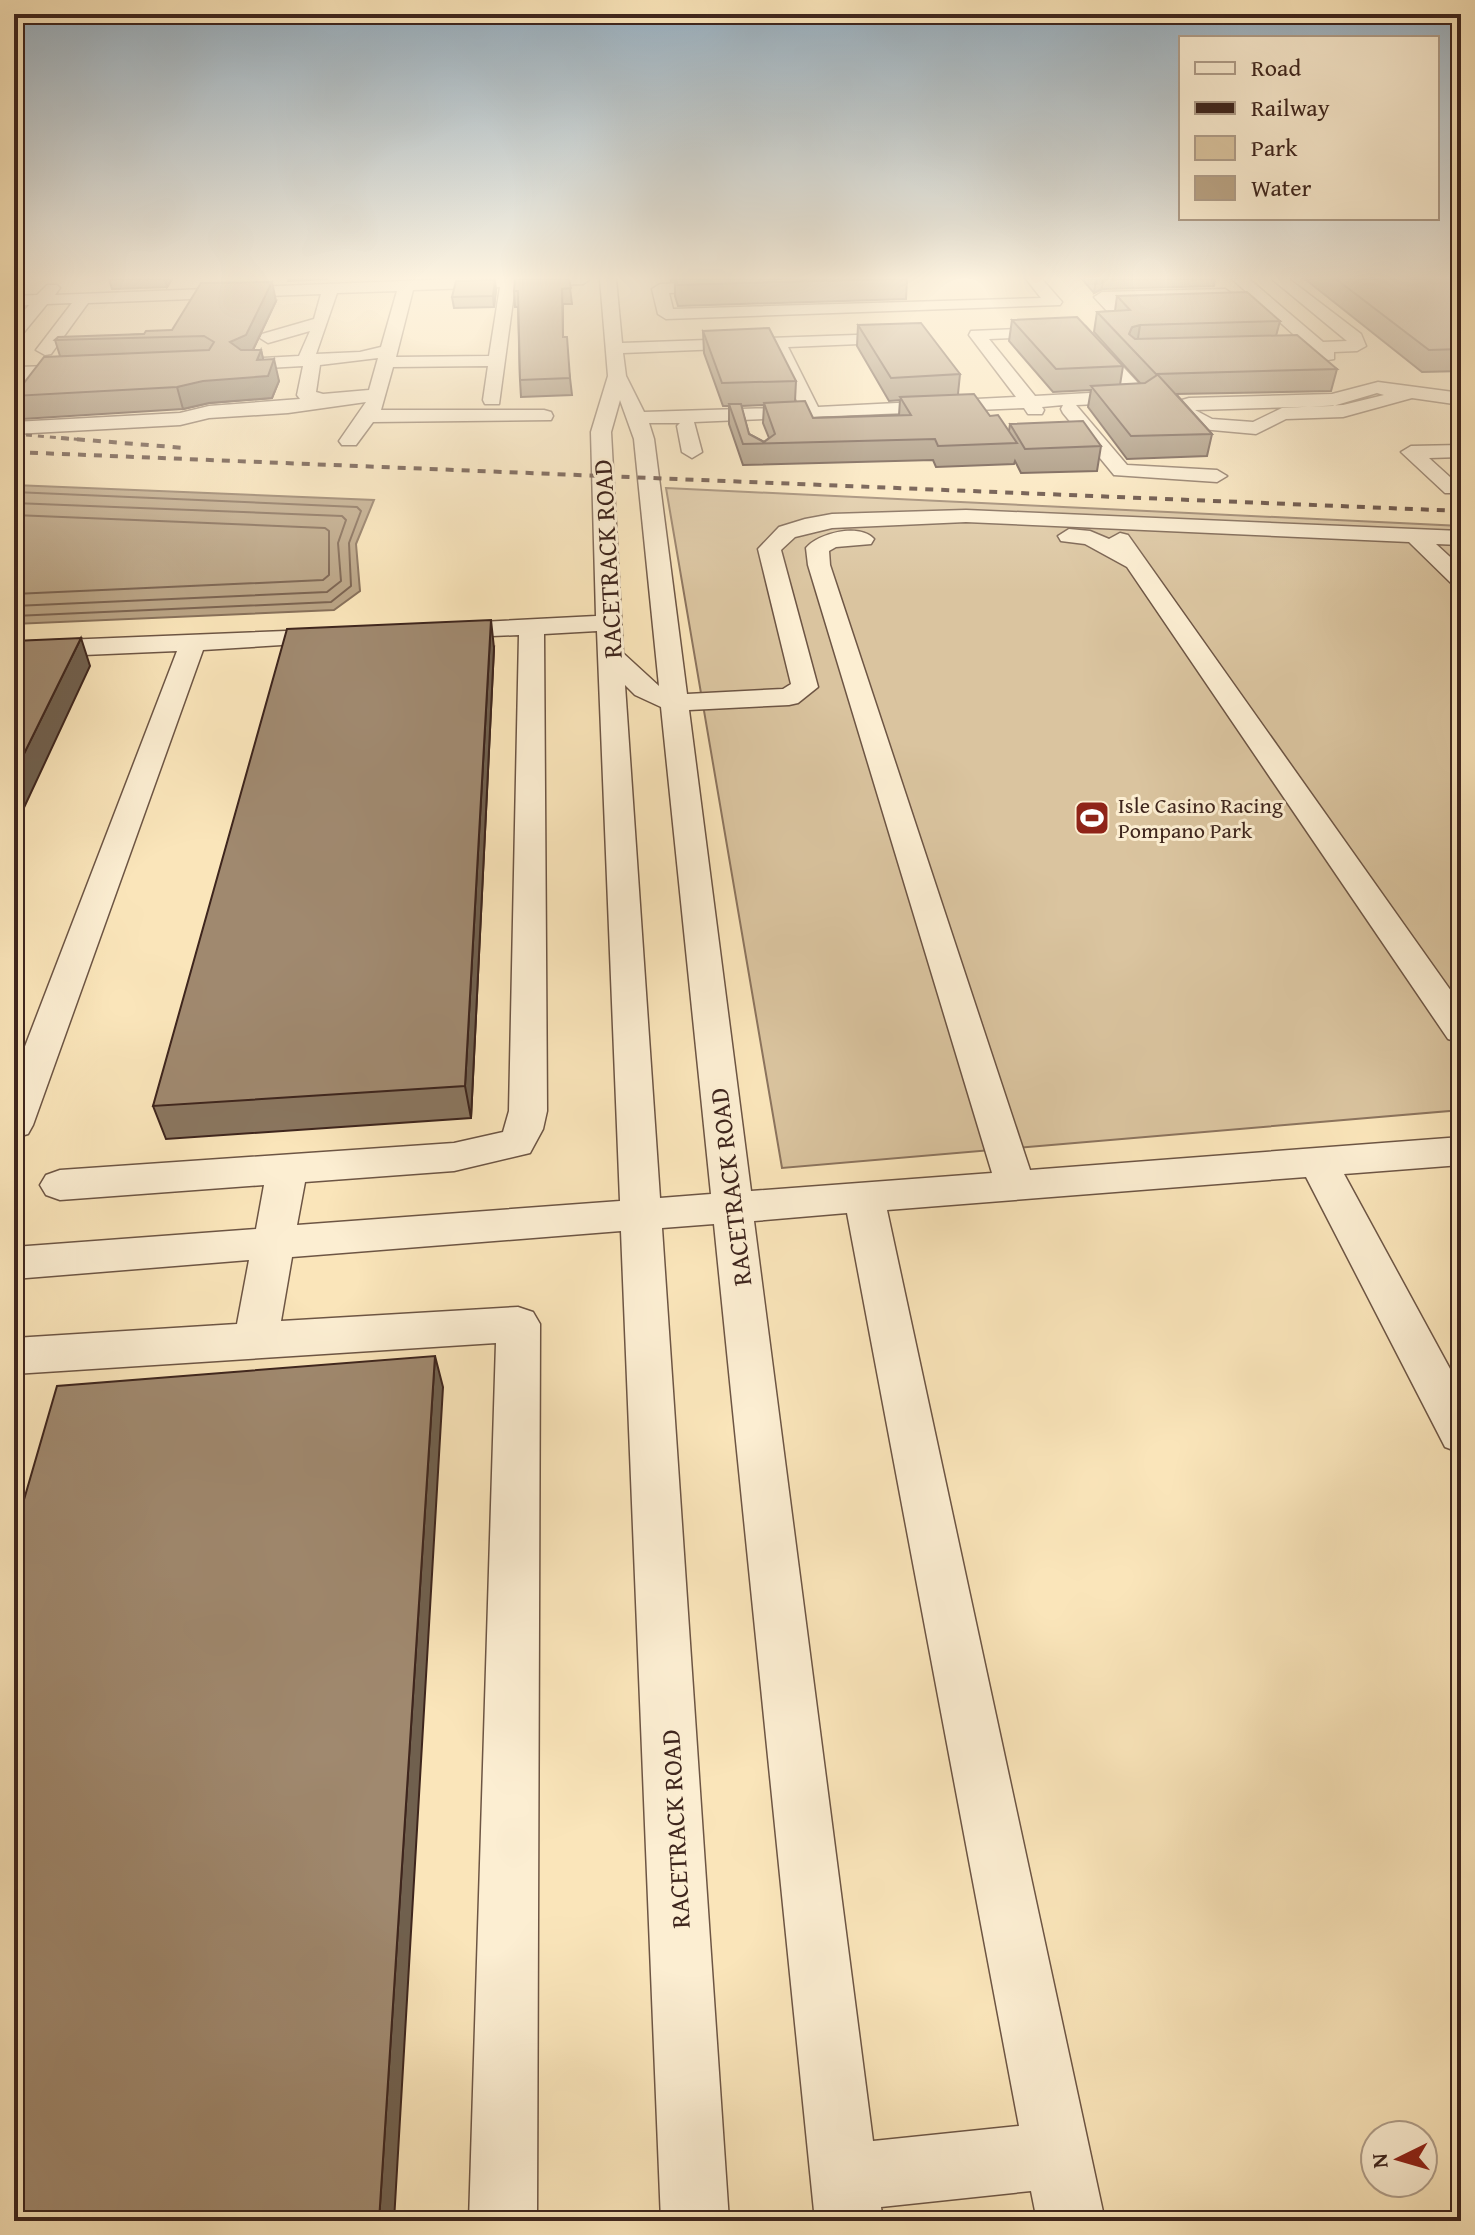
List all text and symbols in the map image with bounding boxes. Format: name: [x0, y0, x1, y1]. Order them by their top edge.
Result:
legend: [1179, 36, 1439, 220]
text: Road: [1251, 50, 1301, 85]
text: Railway: [1251, 90, 1330, 125]
text: Park: [1251, 130, 1298, 165]
text: Water: [1251, 170, 1312, 205]
street label: RACETRACK ROAD: [582, 458, 632, 660]
place label: Isle Casino Racing Pompano Park: [1118, 789, 1283, 846]
sports icon: Isle Casino Racing Pompano Park: [1073, 799, 1111, 837]
street label: RACETRACK ROAD: [698, 1086, 762, 1288]
street label: RACETRACK ROAD: [650, 1728, 700, 1930]
north arrow: [1359, 2119, 1439, 2199]
text: N: [1362, 2152, 1396, 2169]

